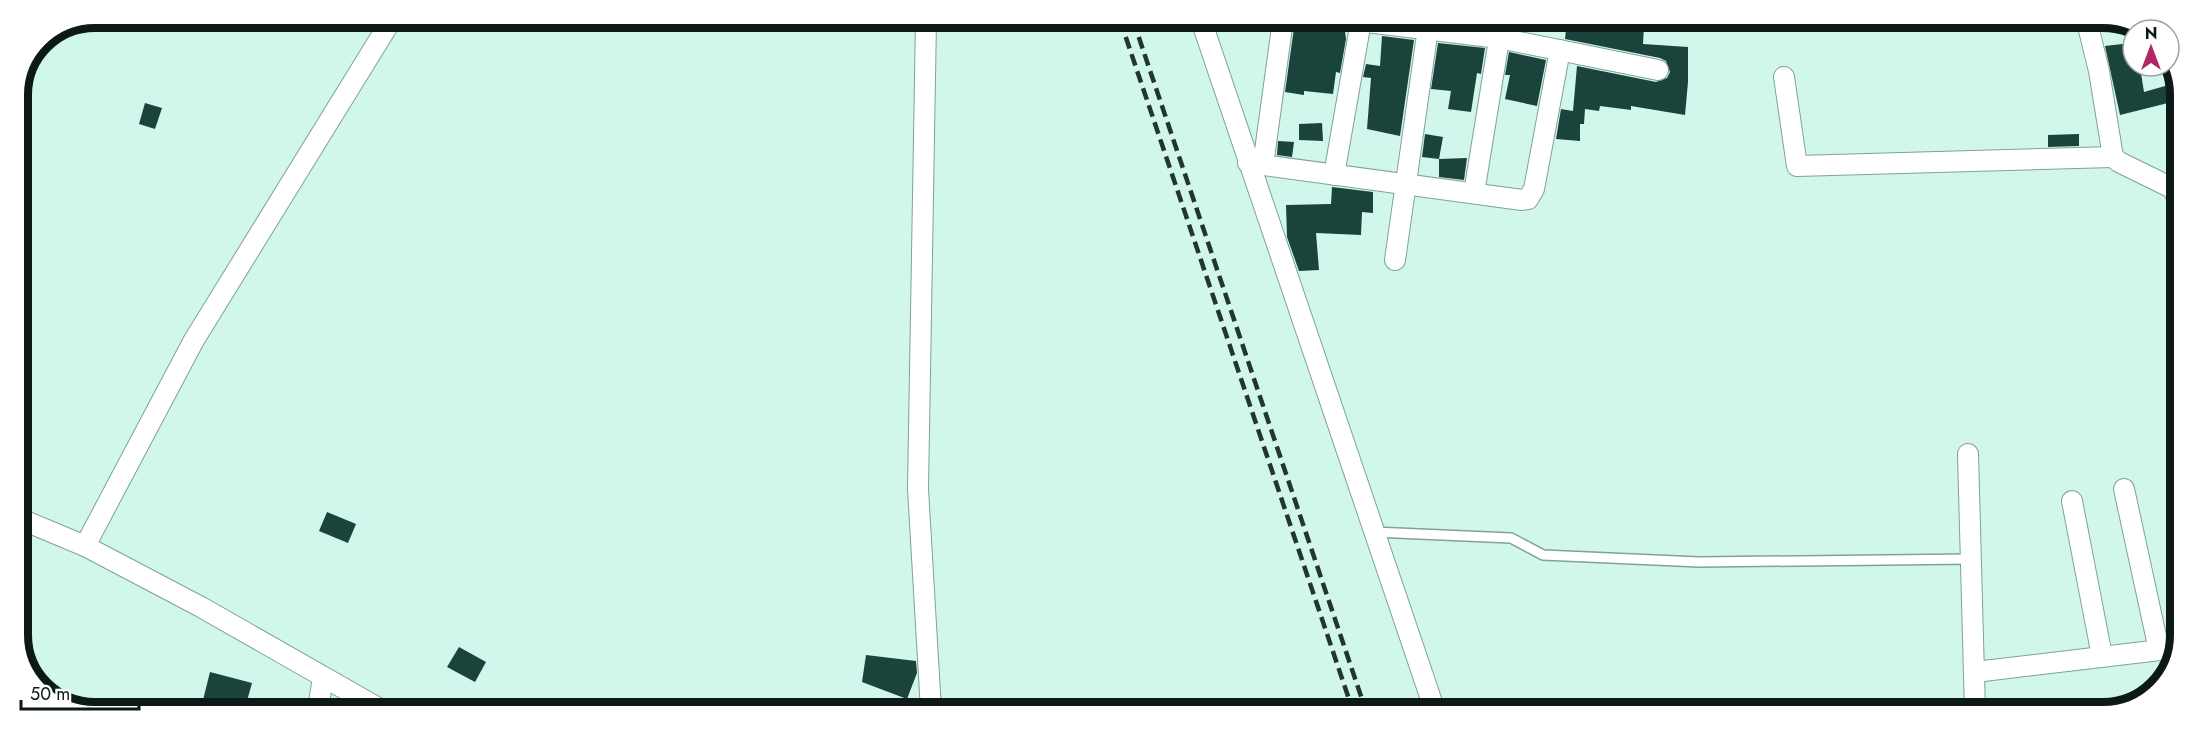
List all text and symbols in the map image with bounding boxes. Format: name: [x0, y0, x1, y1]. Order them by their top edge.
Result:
north arrow: [2121, 18, 2181, 78]
text: N: [2145, 22, 2157, 45]
scale bar: [21, 673, 140, 711]
text: 50 m: [30, 681, 70, 707]

